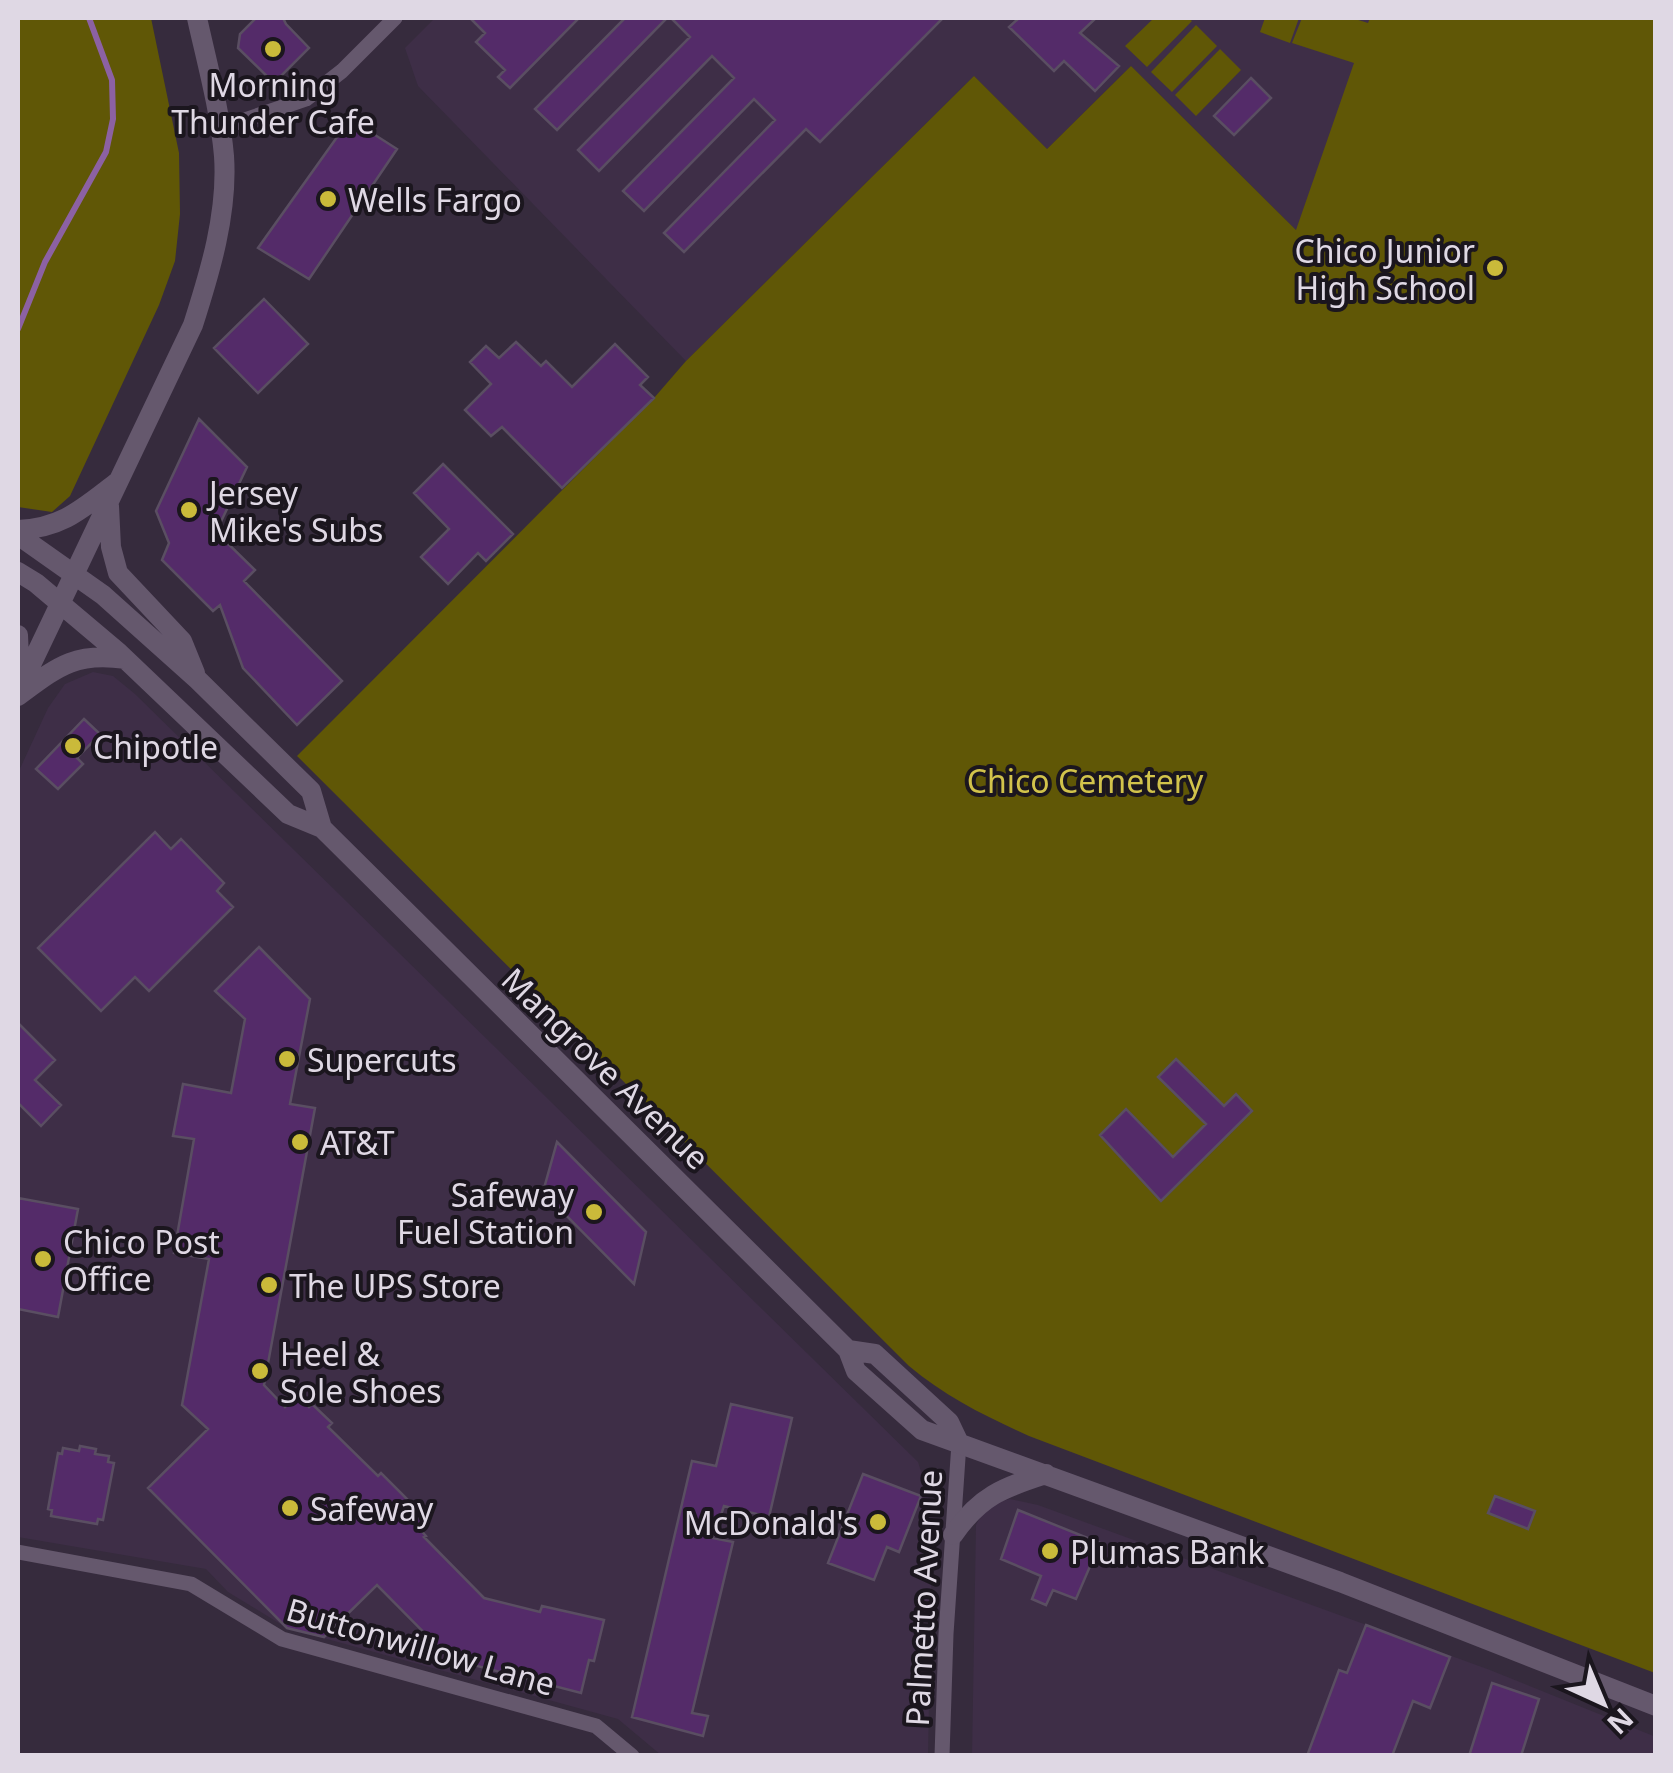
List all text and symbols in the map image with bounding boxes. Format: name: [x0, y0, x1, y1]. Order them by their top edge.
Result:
marker: Morning Thunder Cafe: [262, 38, 284, 60]
place label: Morning Thunder Cafe: [171, 63, 375, 143]
place label: Wells Fargo: [348, 178, 522, 221]
marker: Wells Fargo: [317, 188, 339, 210]
place label: Chico Junior High School: [1295, 229, 1475, 309]
marker: Chico Junior High School: [1484, 257, 1506, 279]
place label: Jersey Mike's Subs: [206, 471, 383, 551]
marker: Jersey Mike's Subs: [178, 499, 200, 521]
place label: Chipotle: [93, 725, 218, 768]
marker: Chipotle: [62, 735, 84, 757]
park label: Chico Cemetery: [967, 759, 1204, 802]
street label: Mangrove Avenue: [493, 958, 719, 1178]
place label: Supercuts: [307, 1038, 457, 1081]
marker: Supercuts: [276, 1048, 298, 1070]
place label: AT&T: [320, 1121, 395, 1164]
marker: AT&T: [289, 1131, 311, 1153]
place label: Safeway Fuel Station: [397, 1173, 575, 1253]
marker: Safeway Fuel Station: [583, 1201, 605, 1223]
place label: Chico Post Office: [63, 1220, 220, 1300]
marker: Chico Post Office: [32, 1248, 54, 1270]
place label: The UPS Store: [289, 1264, 501, 1307]
marker: The UPS Store: [258, 1274, 280, 1296]
place label: Heel & Sole Shoes: [280, 1332, 442, 1412]
marker: Heel & Sole Shoes: [249, 1360, 271, 1382]
street label: Palmetto Avenue: [895, 1469, 951, 1727]
place label: Safeway: [310, 1487, 434, 1530]
marker: Safeway: [279, 1497, 301, 1519]
place label: McDonald's: [684, 1501, 858, 1544]
marker: McDonald's: [867, 1511, 889, 1533]
place label: Plumas Bank: [1070, 1530, 1265, 1573]
marker: Plumas Bank: [1039, 1540, 1061, 1562]
street label: Buttonwillow Lane: [282, 1587, 560, 1705]
north arrow: [1553, 1653, 1653, 1753]
text: N: [1600, 1700, 1642, 1743]

